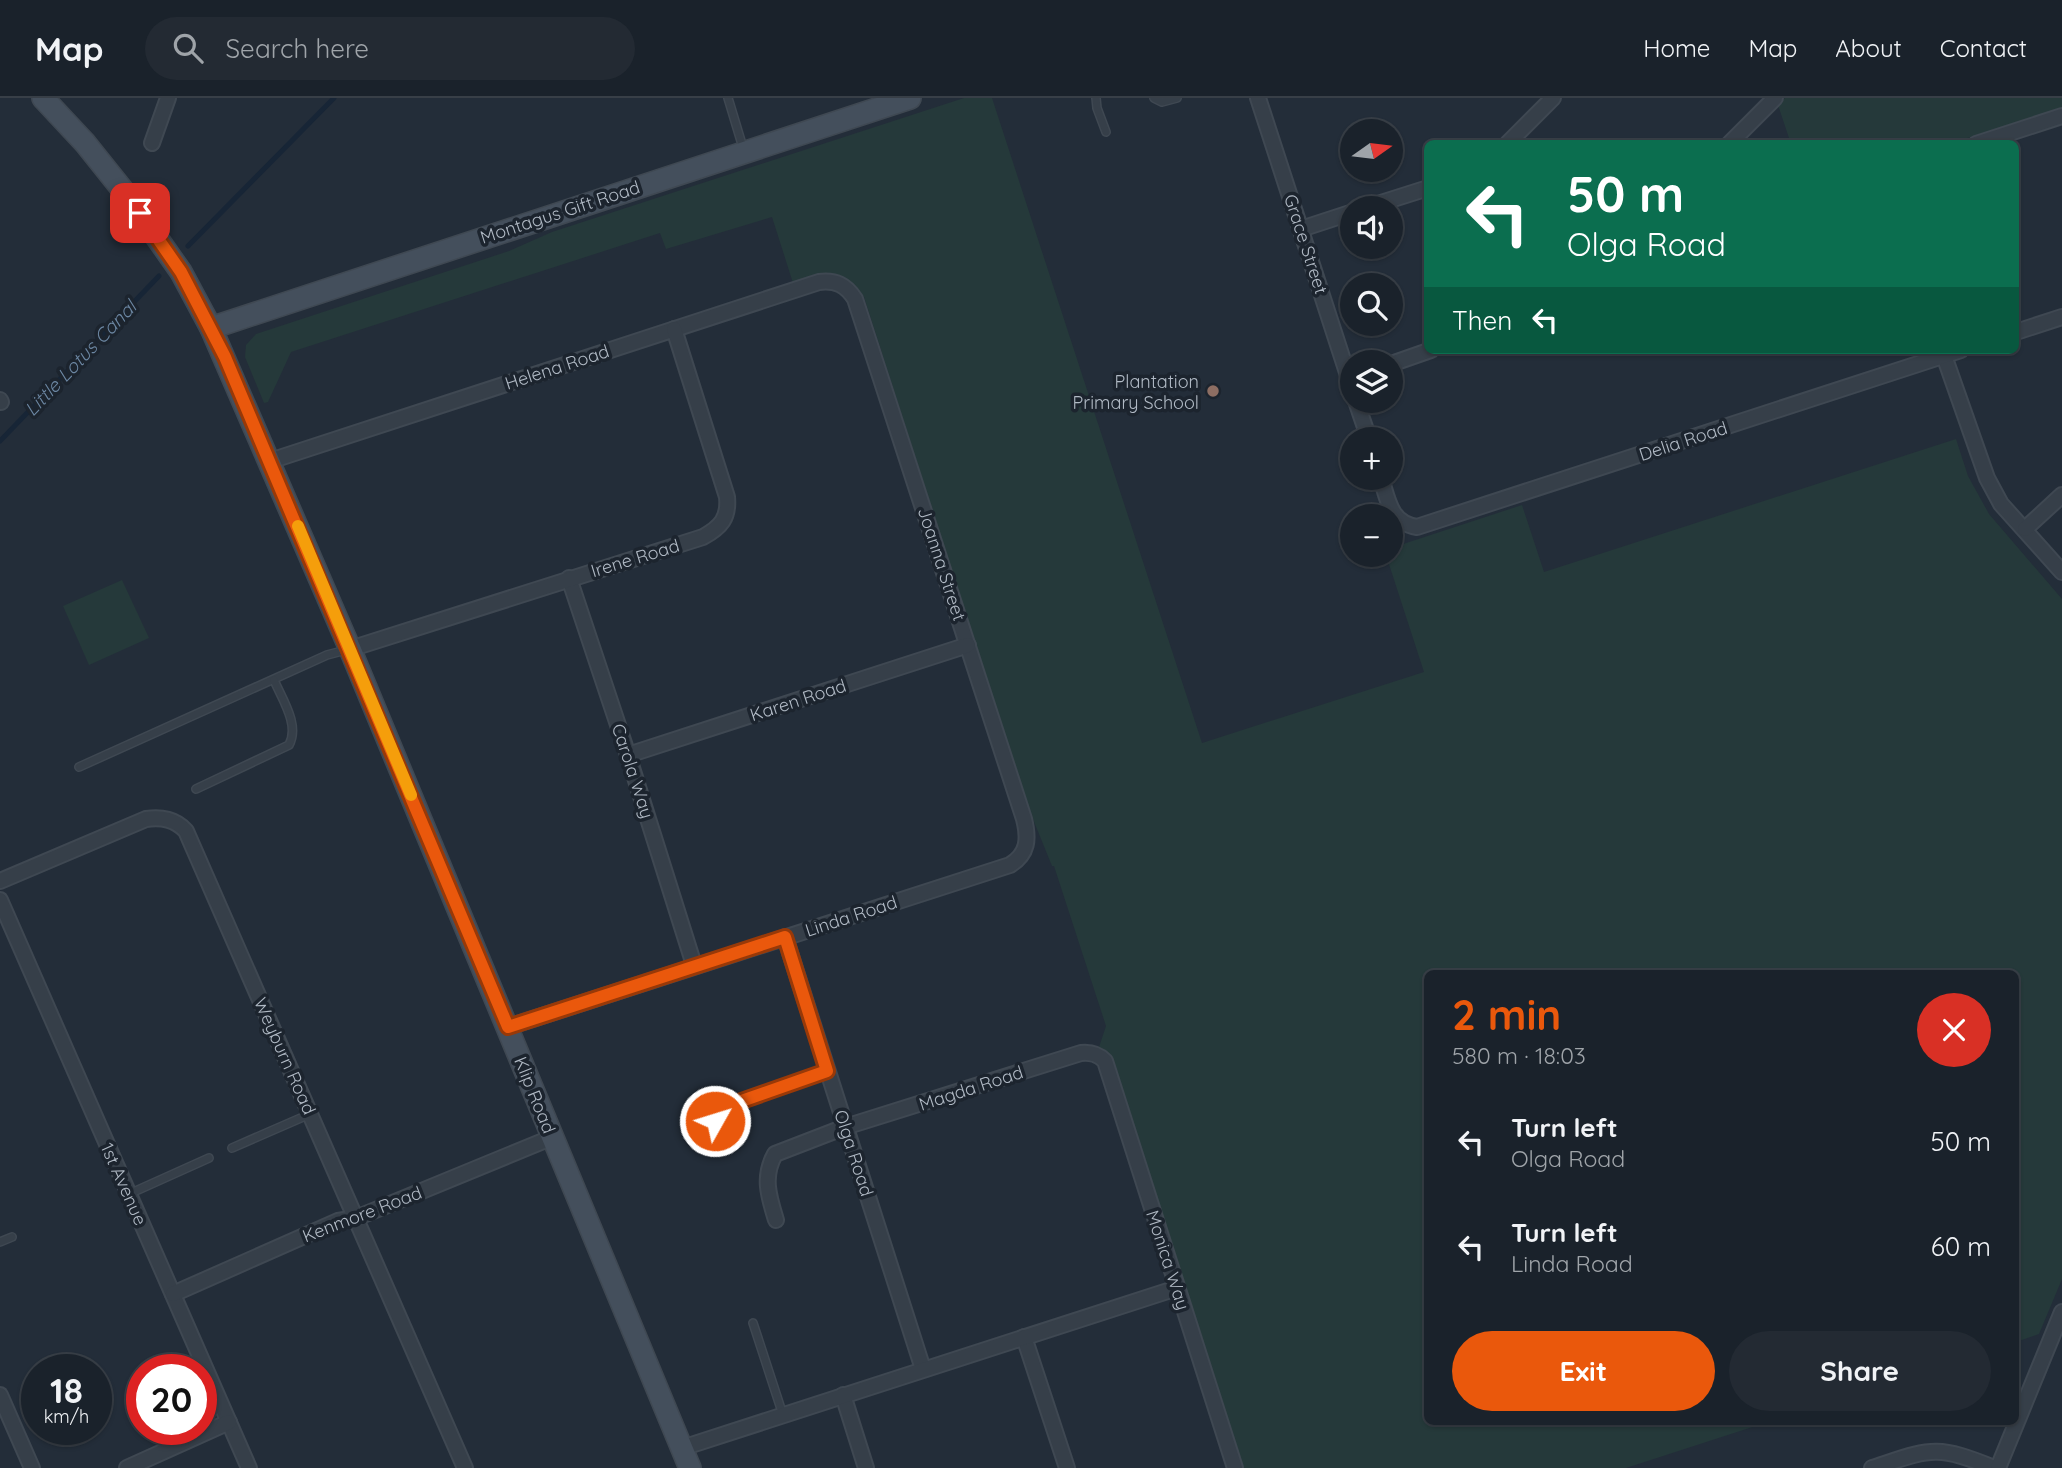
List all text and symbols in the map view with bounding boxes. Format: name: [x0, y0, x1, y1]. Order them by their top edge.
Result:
search box: [145, 17, 635, 80]
text: Map: [35, 28, 103, 69]
icon: search: [169, 29, 207, 67]
text: Search here: [225, 32, 369, 65]
text: Home: [1643, 33, 1710, 63]
text: Map: [1748, 33, 1797, 63]
text: About: [1835, 33, 1902, 63]
text: Contact: [1940, 33, 2027, 63]
north arrow: [1340, 119, 1404, 182]
map controls: [1340, 119, 1403, 567]
text: 50 m: [1567, 163, 1684, 224]
icon: left: [1452, 168, 1543, 259]
street label: Montagus Gift Road: [477, 175, 643, 249]
pin: [110, 183, 170, 243]
street label: Grace Street: [1279, 191, 1333, 297]
icon: arrive: [121, 194, 159, 232]
button: sound: [1340, 196, 1403, 259]
text: Olga Road: [1567, 224, 1726, 264]
button: search: [1340, 273, 1403, 336]
water label: Little Lotus Canal: [19, 294, 143, 421]
icon: left: [1526, 301, 1564, 339]
text: Then: [1452, 304, 1512, 337]
street label: Helena Road: [502, 339, 612, 395]
button: layers: [1340, 350, 1403, 413]
place label: Plantation Primary School: [1073, 370, 1199, 414]
marker: Plantation Primary School: [1205, 383, 1221, 399]
street label: Delia Road: [1636, 416, 1730, 466]
button: +: [1340, 427, 1403, 490]
street label: Joanna Street: [913, 504, 971, 624]
button: −: [1340, 504, 1403, 567]
street label: Irene Road: [588, 534, 682, 582]
street label: Karen Road: [747, 674, 849, 726]
street label: Carola Way: [607, 721, 659, 821]
street label: Linda Road: [802, 890, 900, 942]
text: 2 min: [1452, 988, 1561, 1041]
button: close: [1917, 993, 1991, 1067]
street label: Weyburn Road: [249, 994, 321, 1118]
text: 580 m · 18:03: [1452, 1041, 1586, 1070]
street label: Klip Road: [509, 1053, 561, 1137]
street label: Magda Road: [916, 1060, 1026, 1116]
position arrow: [678, 1084, 752, 1158]
street label: Olga Road: [829, 1107, 879, 1199]
text: Turn left: [1511, 1111, 1618, 1144]
icon: left: [1452, 1123, 1490, 1161]
text: 50 m: [1931, 1125, 1991, 1158]
street label: 1st Avenue: [96, 1139, 152, 1229]
text: Olga Road: [1511, 1144, 1625, 1173]
street label: Kenmore Road: [299, 1181, 425, 1247]
street label: Monica Way: [1141, 1207, 1195, 1313]
text: Turn left: [1511, 1216, 1618, 1249]
icon: left: [1452, 1228, 1490, 1266]
text: 60 m: [1931, 1230, 1991, 1263]
text: Linda Road: [1511, 1249, 1633, 1278]
button: Exit: [1452, 1331, 1715, 1411]
button: Share: [1729, 1331, 1991, 1411]
speed limit sign: 20: [126, 1354, 217, 1445]
text: 18: [50, 1368, 83, 1412]
text: km/h: [44, 1405, 89, 1428]

